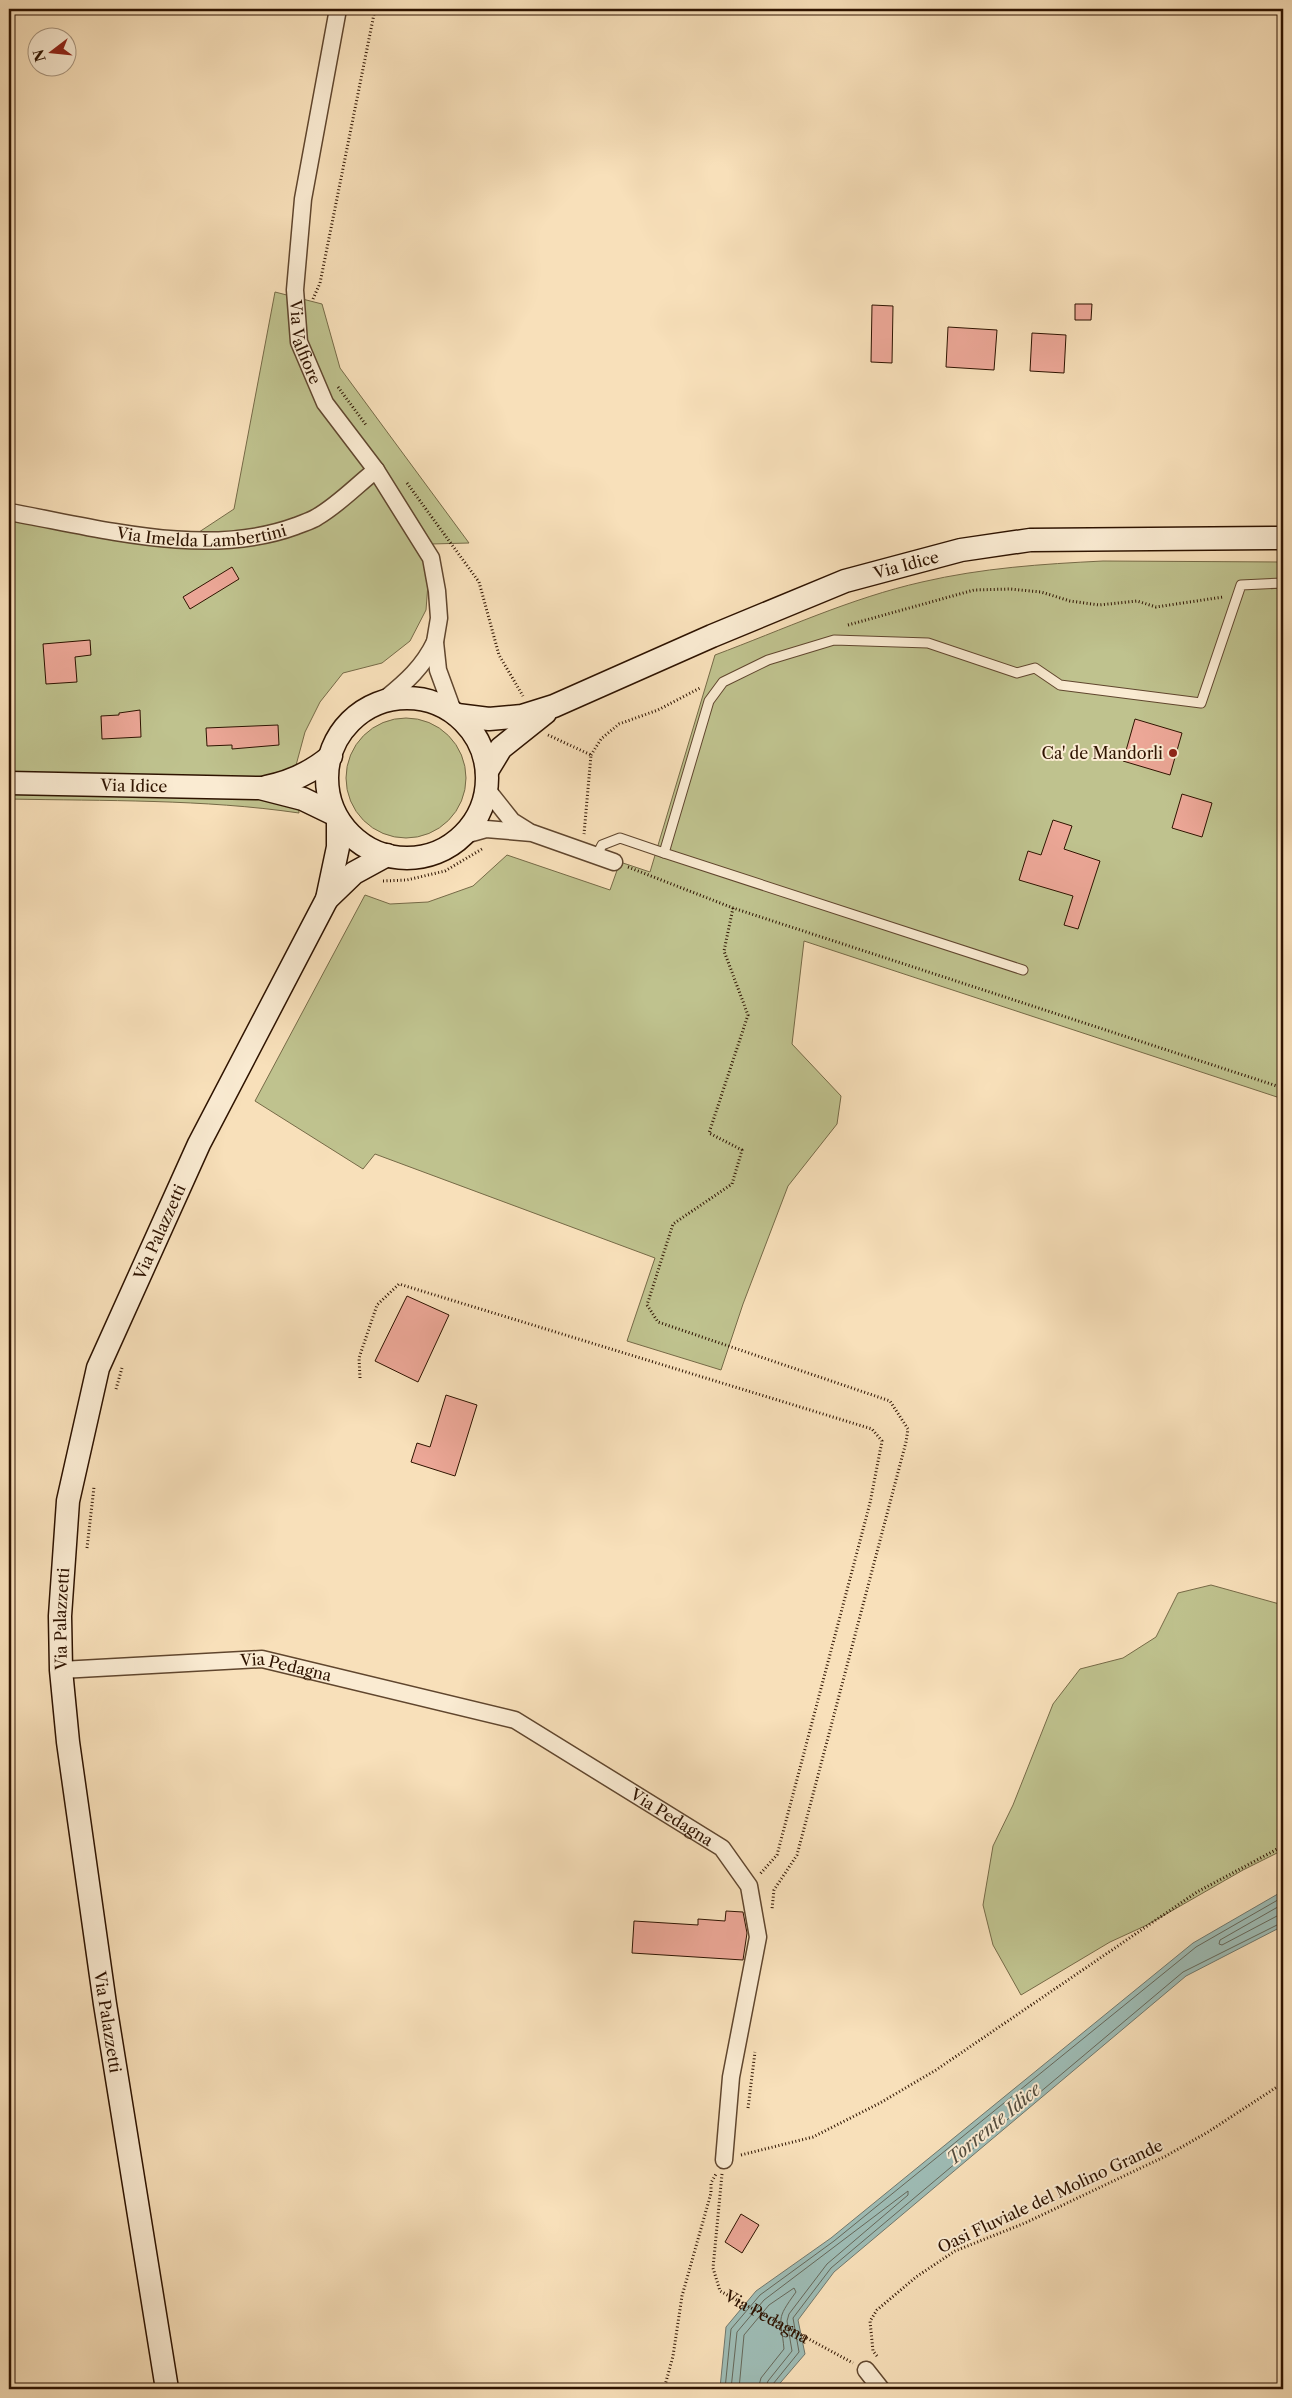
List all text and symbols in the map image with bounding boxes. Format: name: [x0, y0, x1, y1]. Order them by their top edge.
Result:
north arrow: [28, 28, 78, 78]
text: N: [29, 47, 50, 64]
street label: Via Valfiore: [286, 298, 326, 387]
street label: Via Imelda Lambertini: [114, 520, 289, 551]
street label: Via Idice: [870, 546, 941, 583]
place label: Ca' de Mandorli: [1042, 743, 1163, 763]
marker: Ca' de Mandorli: [1167, 747, 1179, 759]
street label: Via Idice: [99, 775, 168, 796]
street label: Via Palazzetti: [129, 1181, 190, 1284]
street label: Via Palazzetti: [50, 1567, 73, 1671]
street label: Via Pedagna: [239, 1649, 334, 1686]
street label: Via Pedagna: [626, 1783, 717, 1850]
street label: Via Palazzetti: [90, 1969, 126, 2074]
water label: Torrente Idice: [943, 2078, 1046, 2170]
street label: Oasi Fluviale del Molino Grande: [934, 2135, 1166, 2257]
street label: Via Pedagna: [720, 2285, 813, 2348]

